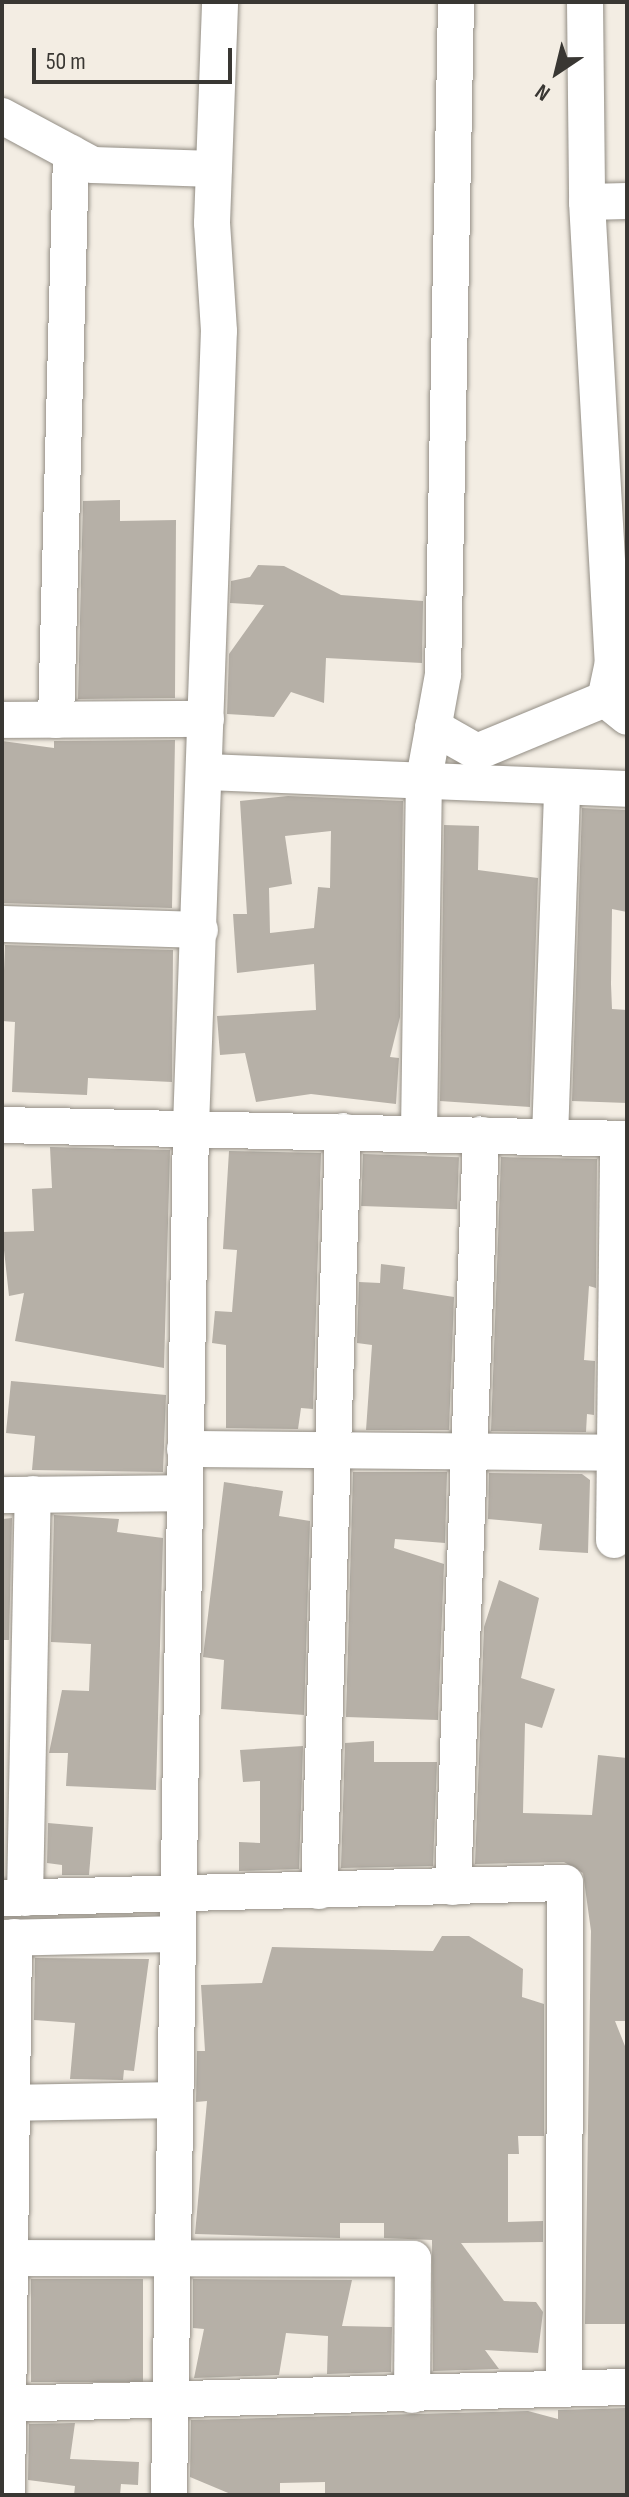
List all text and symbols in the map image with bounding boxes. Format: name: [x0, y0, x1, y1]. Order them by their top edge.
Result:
scale bar: [36, 32, 236, 82]
north arrow: [517, 32, 597, 112]
text: 50 m: [46, 47, 86, 76]
text: N: [530, 78, 556, 106]

